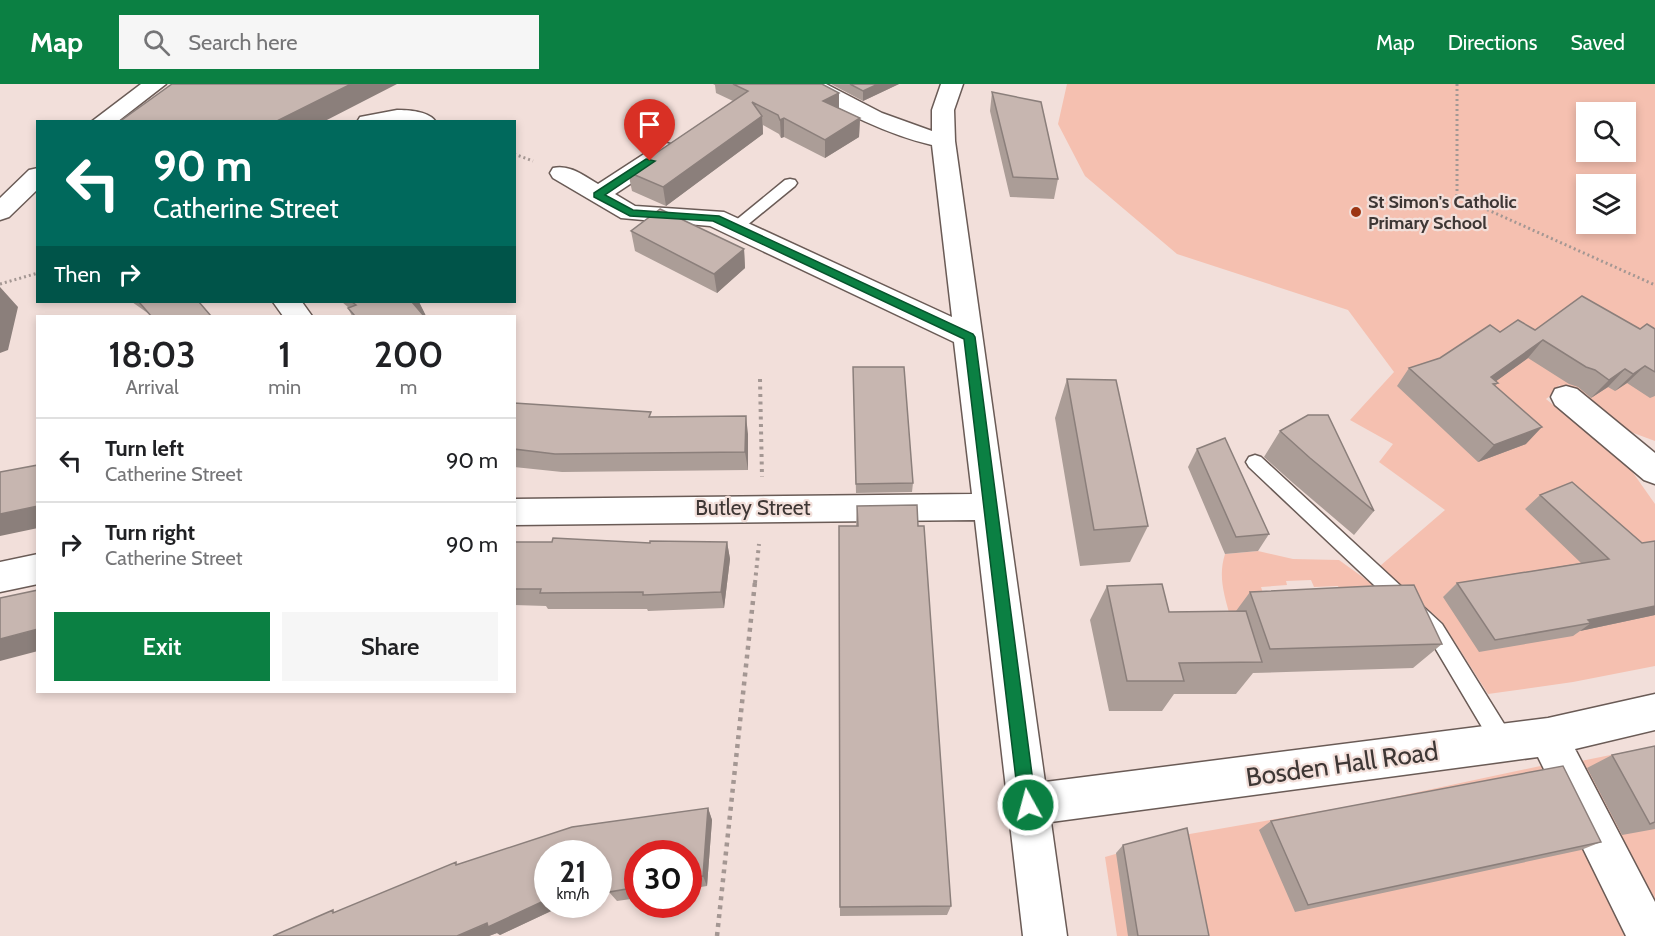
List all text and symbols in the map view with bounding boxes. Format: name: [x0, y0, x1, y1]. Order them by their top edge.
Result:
search box: [119, 15, 539, 69]
text: Map: [30, 25, 83, 59]
icon: search: [140, 26, 173, 59]
text: Search here: [188, 29, 297, 56]
text: Map: [1376, 30, 1415, 55]
text: Directions: [1448, 30, 1537, 55]
text: Saved: [1570, 30, 1625, 55]
pin: [624, 99, 675, 161]
map controls: [1576, 102, 1636, 234]
button: search: [1576, 102, 1636, 162]
icon: arrive: [633, 108, 666, 141]
text: 90 m: [153, 140, 252, 192]
icon: left: [54, 144, 132, 222]
button: layers: [1576, 174, 1636, 234]
place label: St Simon's Catholic Primary School: [1368, 191, 1517, 234]
text: Catherine Street: [153, 192, 339, 225]
marker: St Simon's Catholic Primary School: [1349, 205, 1363, 219]
icon: right: [113, 258, 146, 291]
text: Then: [54, 261, 101, 288]
text: 18:03: [109, 332, 196, 376]
text: 1: [278, 332, 291, 376]
text: 200: [374, 332, 443, 376]
text: Arrival: [125, 375, 179, 399]
text: min: [268, 375, 301, 399]
text: m: [400, 375, 417, 399]
text: Turn left: [105, 435, 184, 462]
icon: left: [54, 444, 87, 477]
text: 90 m: [446, 447, 498, 474]
text: Catherine Street: [105, 462, 242, 486]
street label: Butley Street: [695, 495, 811, 520]
text: Turn right: [105, 519, 195, 546]
icon: right: [54, 528, 87, 561]
text: 90 m: [446, 531, 498, 558]
text: Catherine Street: [105, 546, 242, 570]
button: Exit: [54, 612, 270, 681]
button: Share: [282, 612, 498, 681]
street label: Bosden Hall Road: [1244, 735, 1440, 793]
position arrow: [996, 773, 1060, 837]
speed limit sign: 30: [624, 840, 702, 918]
text: 21: [560, 853, 586, 890]
text: km/h: [557, 885, 589, 903]

